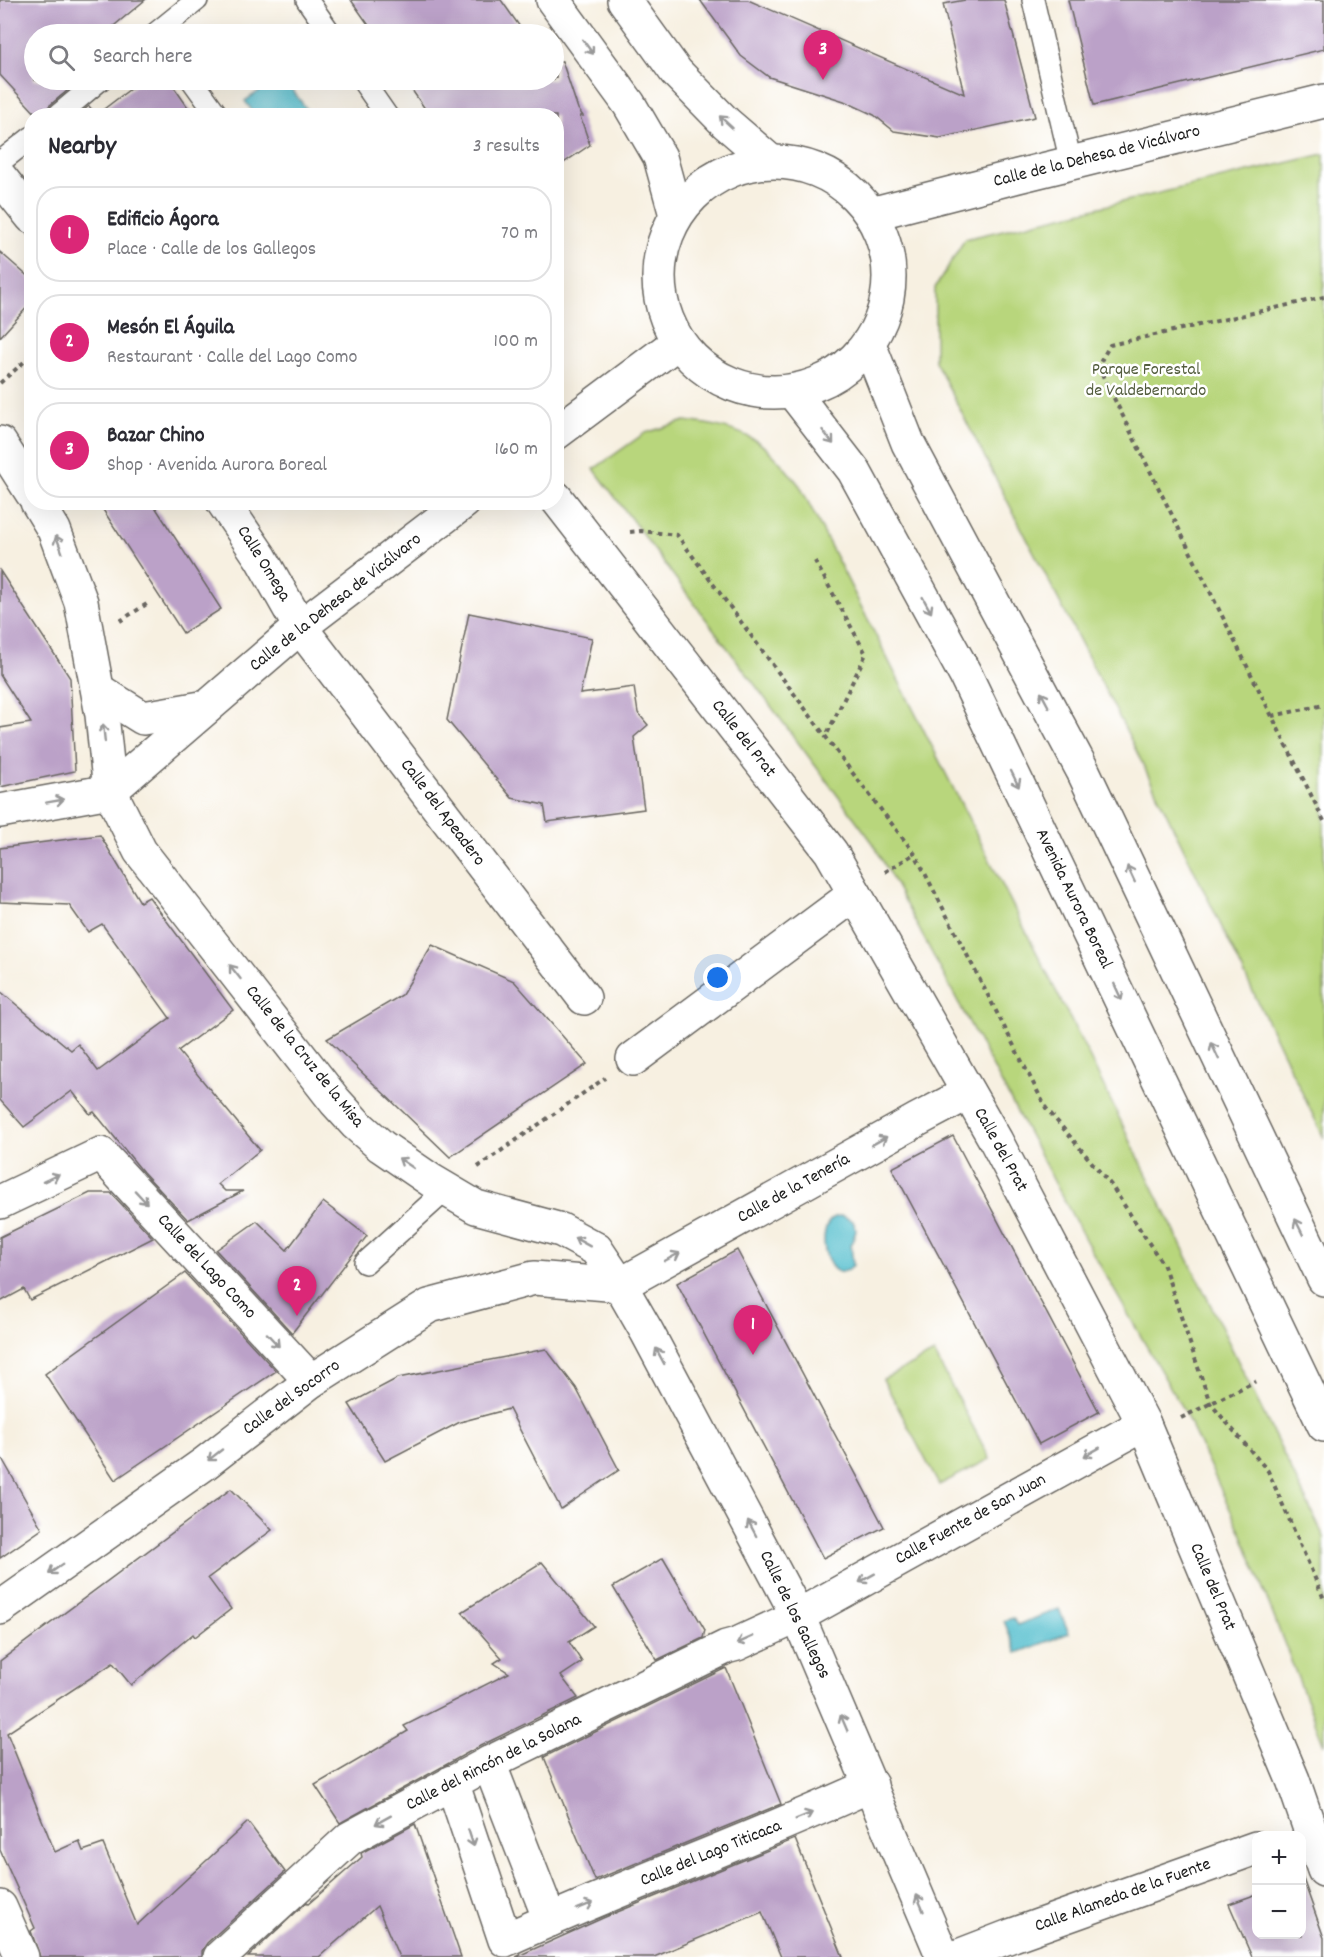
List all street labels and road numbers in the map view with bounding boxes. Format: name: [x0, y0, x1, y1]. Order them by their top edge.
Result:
street label: Calle de la Dehesa de Vicálvaro: [991, 119, 1203, 195]
street label: Calle Omega: [230, 521, 296, 607]
street label: Calle de la Dehesa de Vicálvaro: [245, 528, 427, 678]
street label: Calle del Prat: [705, 695, 782, 783]
street label: Calle del Apeadero: [393, 754, 491, 872]
street label: Avenida Aurora Boreal: [1028, 825, 1118, 974]
street label: Calle de la Cruz de la Misa: [239, 980, 370, 1134]
street label: Calle del Prat: [967, 1103, 1034, 1197]
street label: Calle de la Tenería: [733, 1147, 855, 1230]
street label: Calle del Lago Como: [151, 1209, 261, 1325]
street label: Calle del Socorro: [238, 1354, 346, 1442]
street label: Calle Fuente de San Juan: [891, 1468, 1051, 1572]
street label: Calle del Prat: [1182, 1539, 1242, 1635]
street label: Calle de los Gallegos: [752, 1547, 836, 1683]
street label: Calle del Rincón de la Solana: [402, 1708, 586, 1818]
street label: Calle del Lago Titicaca: [637, 1814, 786, 1894]
street label: Calle Alameda de la Fuente: [1031, 1852, 1215, 1940]

